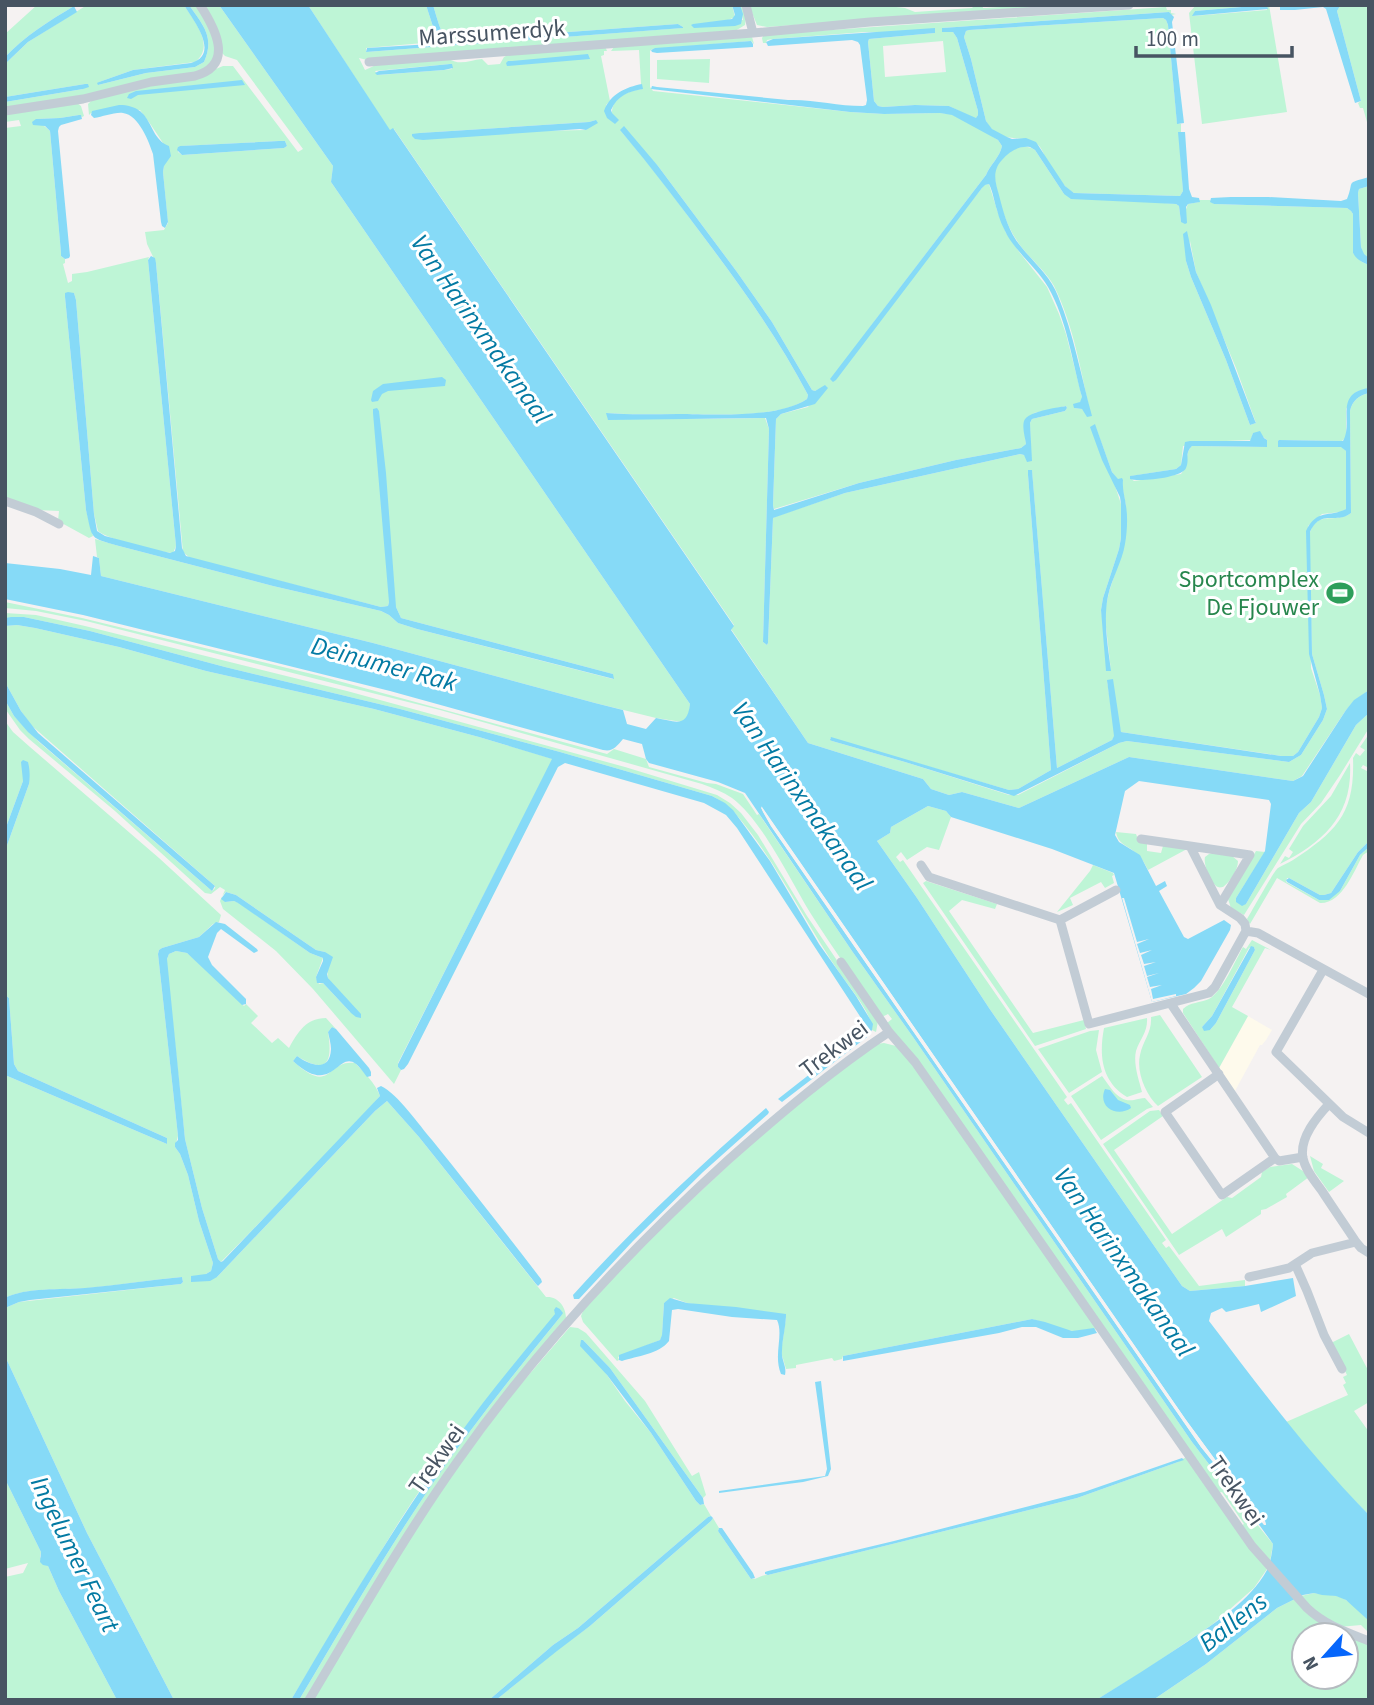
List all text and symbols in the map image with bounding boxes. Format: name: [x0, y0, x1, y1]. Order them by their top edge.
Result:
street label: Marssumerdyk: [417, 10, 567, 56]
scale bar: [1136, 14, 1292, 58]
text: 100 m: [1146, 24, 1199, 54]
water label: Van Harinxmakanaal: [402, 227, 561, 432]
place label: Sportcomplex De Fjouwer: [1179, 562, 1320, 625]
sports icon: Sportcomplex De Fjouwer: [1325, 578, 1355, 608]
water label: Deinumer Rak: [307, 627, 461, 701]
water label: Van Harinxmakanaal: [723, 694, 882, 899]
street label: Trekwei: [792, 1011, 876, 1087]
water label: Van Harinxmakanaal: [1045, 1160, 1204, 1365]
street label: Trekwei: [400, 1417, 474, 1501]
street label: Trekwei: [1199, 1449, 1273, 1533]
water label: Ingelumer Feart: [21, 1470, 129, 1639]
water label: Ballens: [1191, 1583, 1275, 1661]
north arrow: [1290, 1621, 1360, 1691]
text: N: [1296, 1651, 1326, 1675]

